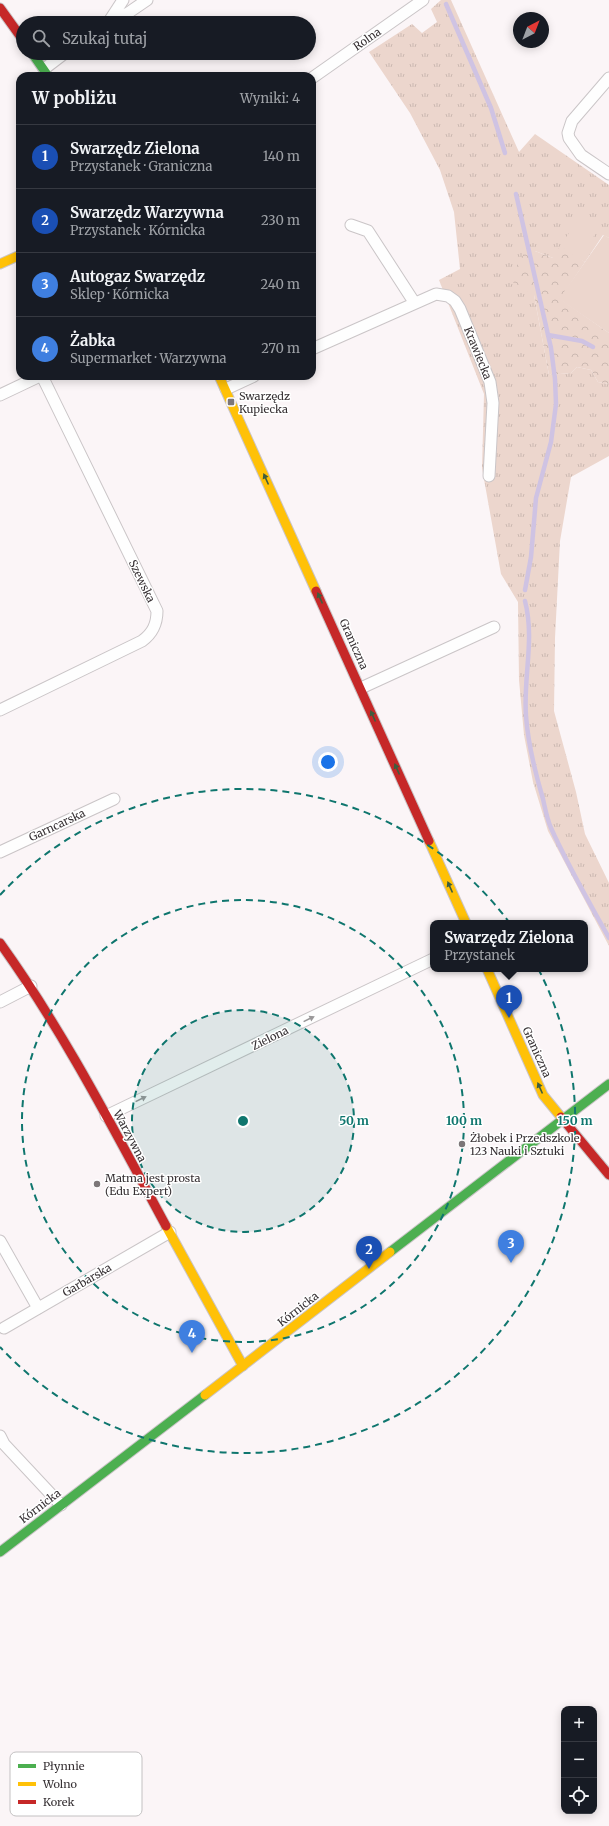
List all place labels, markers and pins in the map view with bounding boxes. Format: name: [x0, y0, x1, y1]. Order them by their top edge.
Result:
place label: Swarzędz Kupiecka: [239, 389, 290, 416]
marker: Swarzędz Kupiecka: [226, 397, 236, 407]
pin: 1: [496, 985, 522, 1018]
centre of rings: [236, 1114, 250, 1128]
place label: Żłobek i Przedszkole 123 Nauki i Sztuki: [470, 1131, 580, 1158]
marker: Żłobek i Przedszkole 123 Nauki i Sztuki: [457, 1139, 467, 1149]
place label: Matma jest prosta (Edu Expert): [105, 1171, 201, 1198]
marker: Matma jest prosta (Edu Expert): [92, 1179, 102, 1189]
pin: 3: [498, 1230, 524, 1263]
pin: 2: [356, 1236, 382, 1269]
pin: 4: [179, 1320, 205, 1353]

